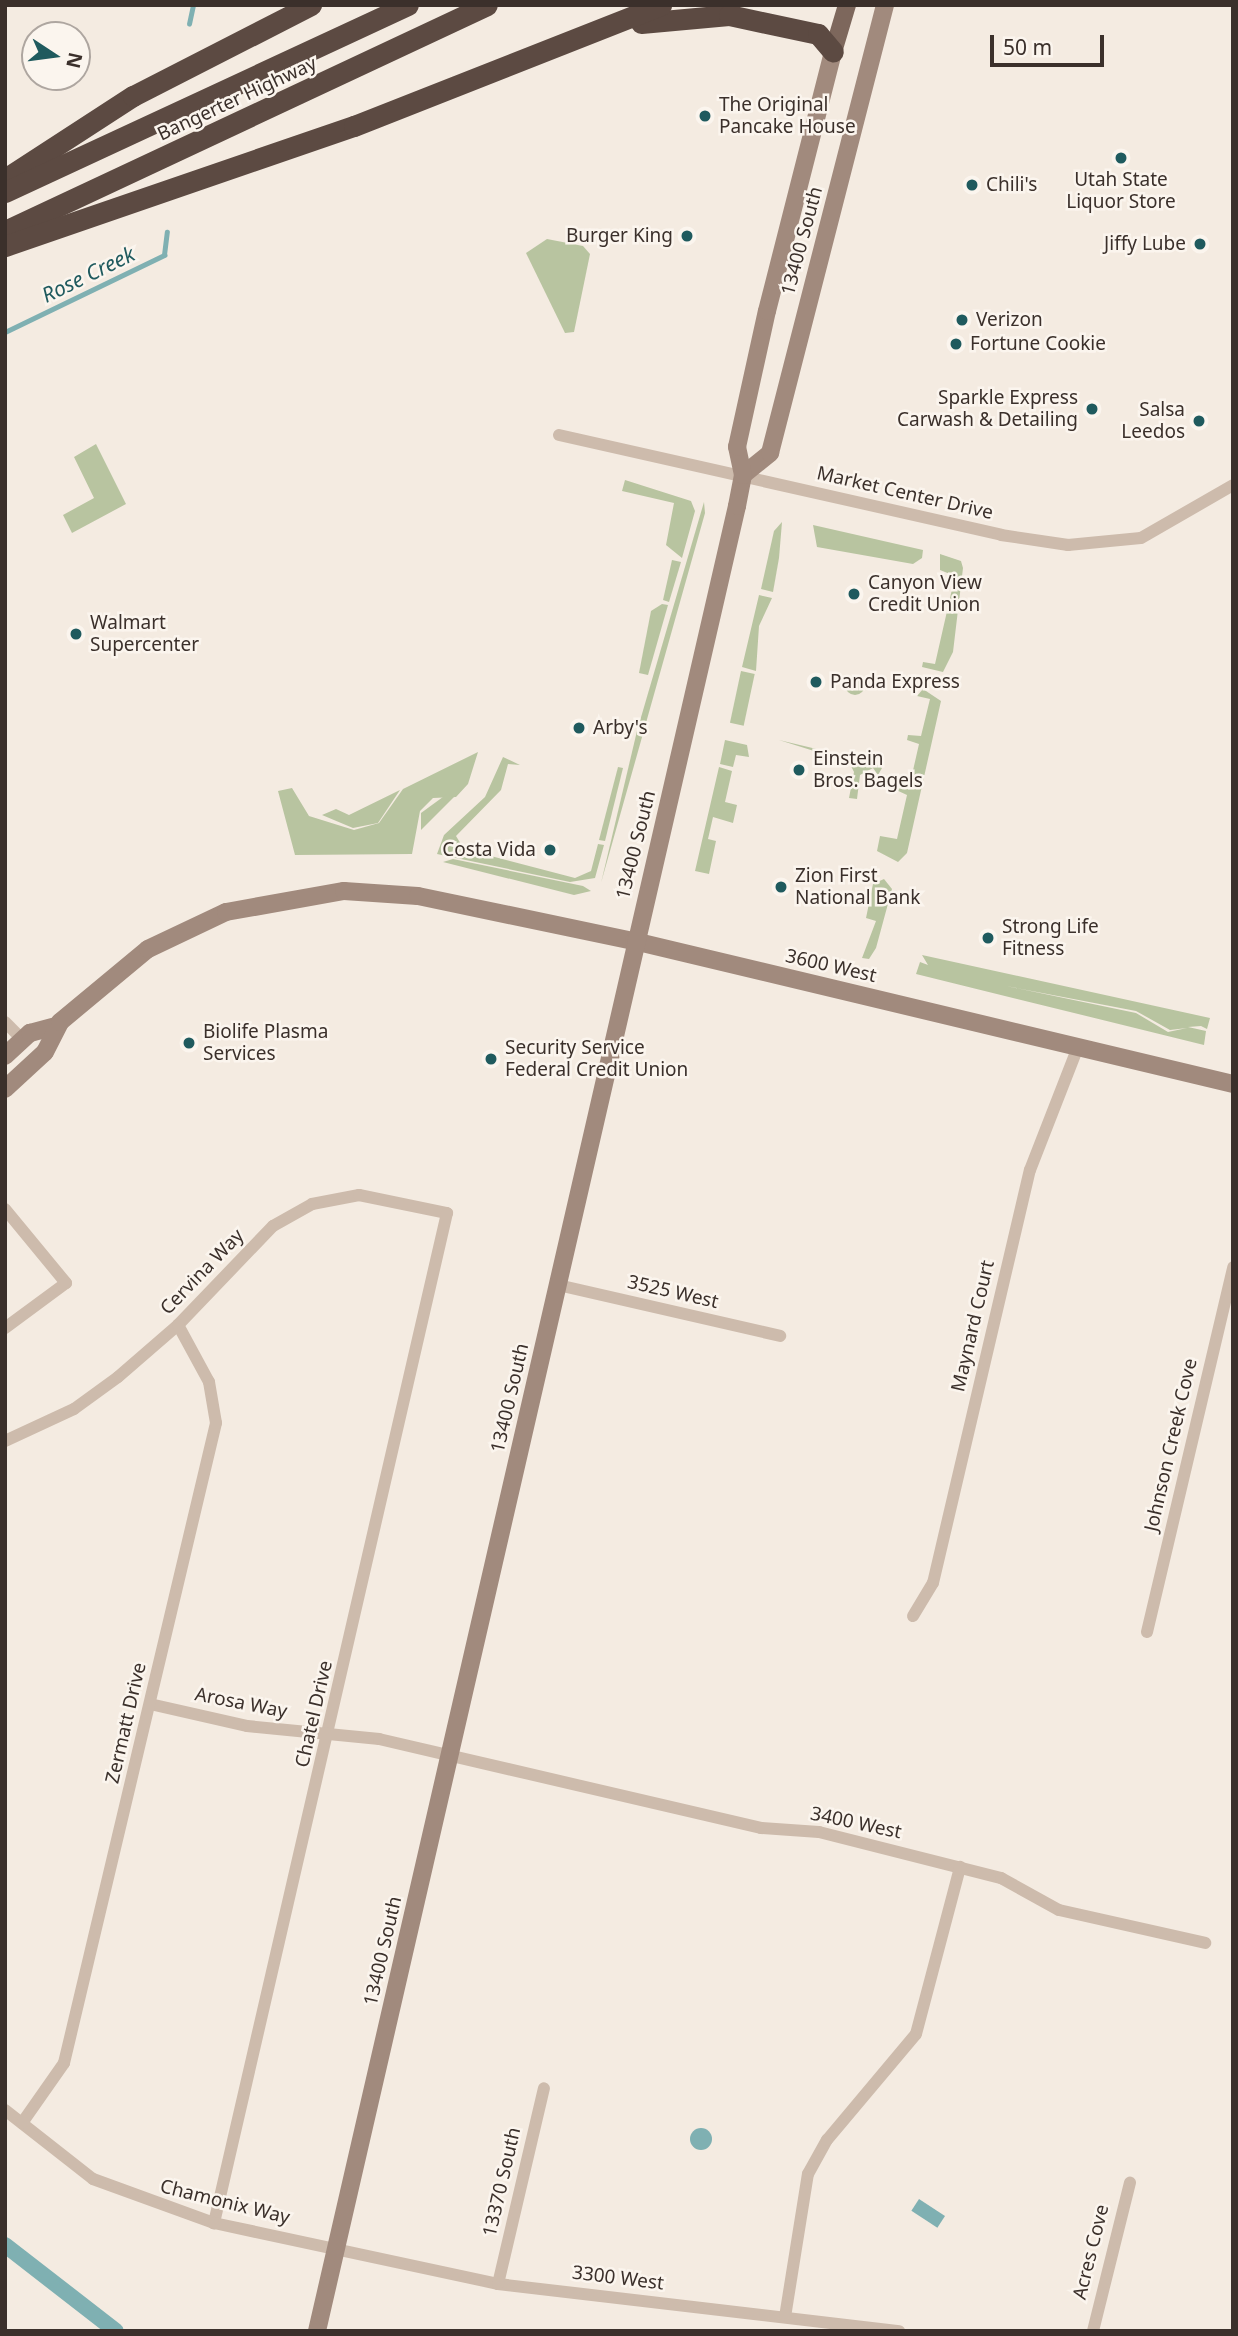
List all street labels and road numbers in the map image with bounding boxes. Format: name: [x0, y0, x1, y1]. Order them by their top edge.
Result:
street label: Bangerter Highway: [154, 52, 320, 146]
street label: 13400 South: [777, 184, 827, 298]
street label: Market Center Drive: [815, 462, 995, 524]
street label: 13400 South: [611, 788, 661, 902]
street label: 3600 West: [783, 945, 879, 987]
street label: Cervina Way: [156, 1224, 248, 1320]
street label: Maynard Court: [947, 1258, 999, 1394]
street label: 3525 West: [625, 1271, 721, 1313]
street label: 13400 South: [486, 1341, 534, 1455]
street label: Johnson Creek Cove: [1140, 1356, 1202, 1534]
street label: Chatel Drive: [291, 1658, 337, 1770]
street label: Zermatt Drive: [101, 1660, 151, 1786]
street label: Arosa Way: [193, 1683, 289, 1723]
street label: 3400 West: [808, 1802, 904, 1844]
street label: 13400 South: [359, 1894, 407, 2008]
street label: 13370 South: [478, 2125, 526, 2239]
street label: Chamonix Way: [158, 2175, 292, 2229]
street label: Acres Cove: [1068, 2202, 1114, 2302]
street label: 3300 West: [571, 2261, 665, 2295]

